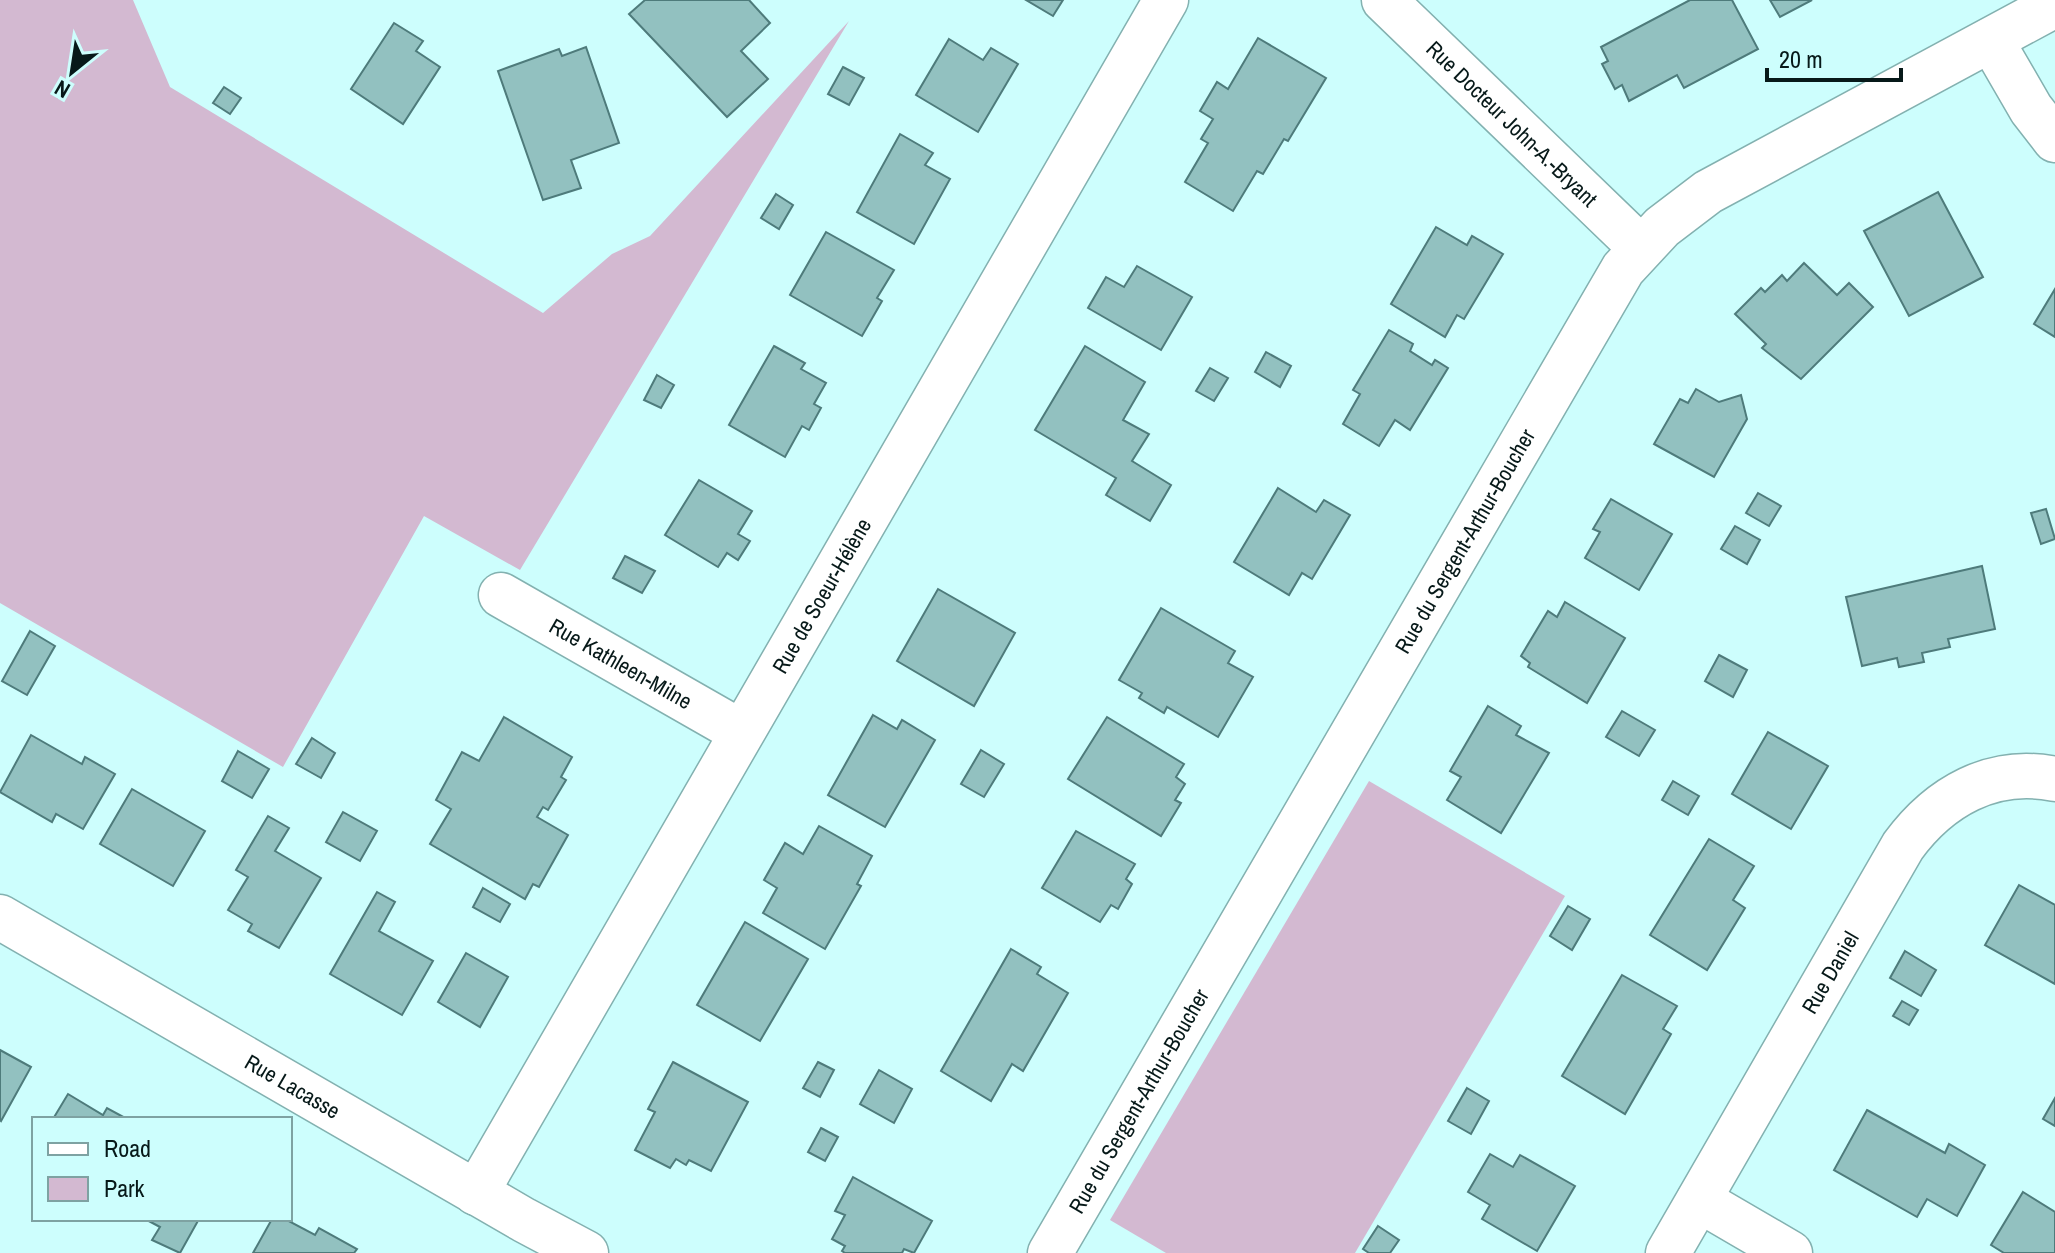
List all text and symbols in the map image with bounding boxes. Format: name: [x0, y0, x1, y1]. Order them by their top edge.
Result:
north arrow: [32, 32, 112, 112]
scale bar: [1767, 32, 1901, 82]
street label: Rue Docteur John-A.-Bryant: [1420, 34, 1604, 213]
text: 20 m: [1779, 43, 1823, 75]
text: N: [49, 73, 75, 106]
street label: Rue du Sergent-Arthur-Boucher: [1388, 423, 1542, 659]
street label: Rue de Soeur-Hélène: [765, 513, 878, 679]
street label: Rue Kathleen-Milne: [544, 611, 698, 716]
street label: Rue Daniel: [1794, 926, 1866, 1019]
street label: Rue du Sergent-Arthur-Boucher: [1061, 983, 1216, 1219]
street label: Rue Lacasse: [239, 1047, 346, 1126]
legend: [32, 1117, 292, 1221]
text: Road: [104, 1132, 151, 1164]
text: Park: [104, 1172, 145, 1204]

